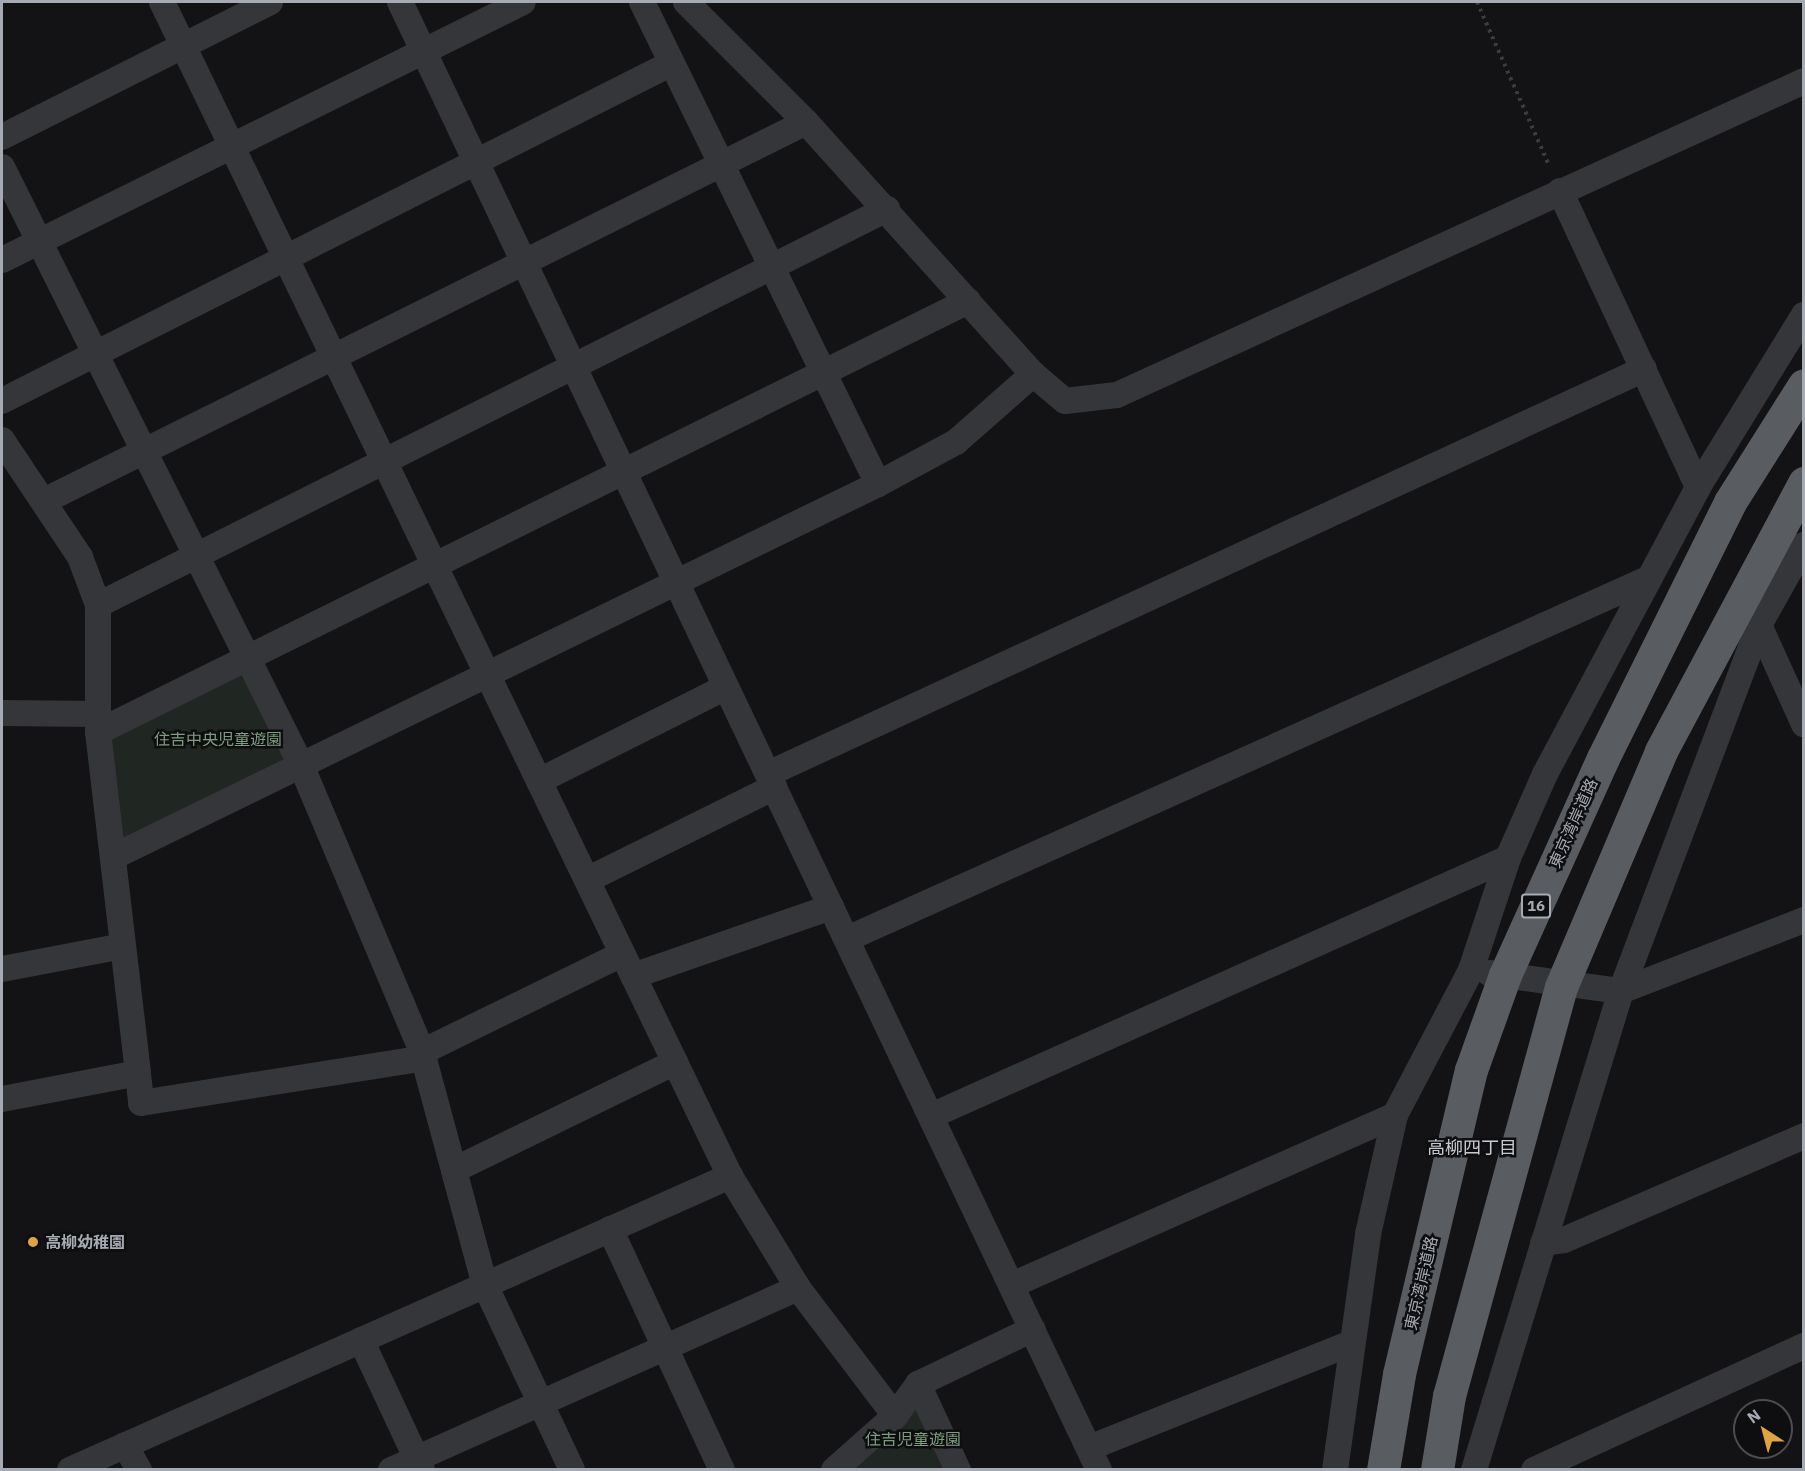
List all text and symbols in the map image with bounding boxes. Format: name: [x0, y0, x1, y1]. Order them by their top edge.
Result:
park label: 住吉中央児童遊園: [154, 729, 282, 749]
street label: 東京湾岸道路: [1545, 775, 1601, 871]
road number: 16: [1521, 894, 1551, 918]
district label: 高柳四丁目: [1427, 1137, 1517, 1159]
place label: 高柳幼稚園: [45, 1232, 125, 1252]
street label: 東京湾岸道路: [1401, 1234, 1441, 1332]
marker: 高柳幼稚園: [26, 1235, 40, 1249]
north arrow: [1733, 1399, 1793, 1459]
text: N: [1743, 1405, 1764, 1428]
park label: 住吉児童遊園: [865, 1429, 961, 1449]

